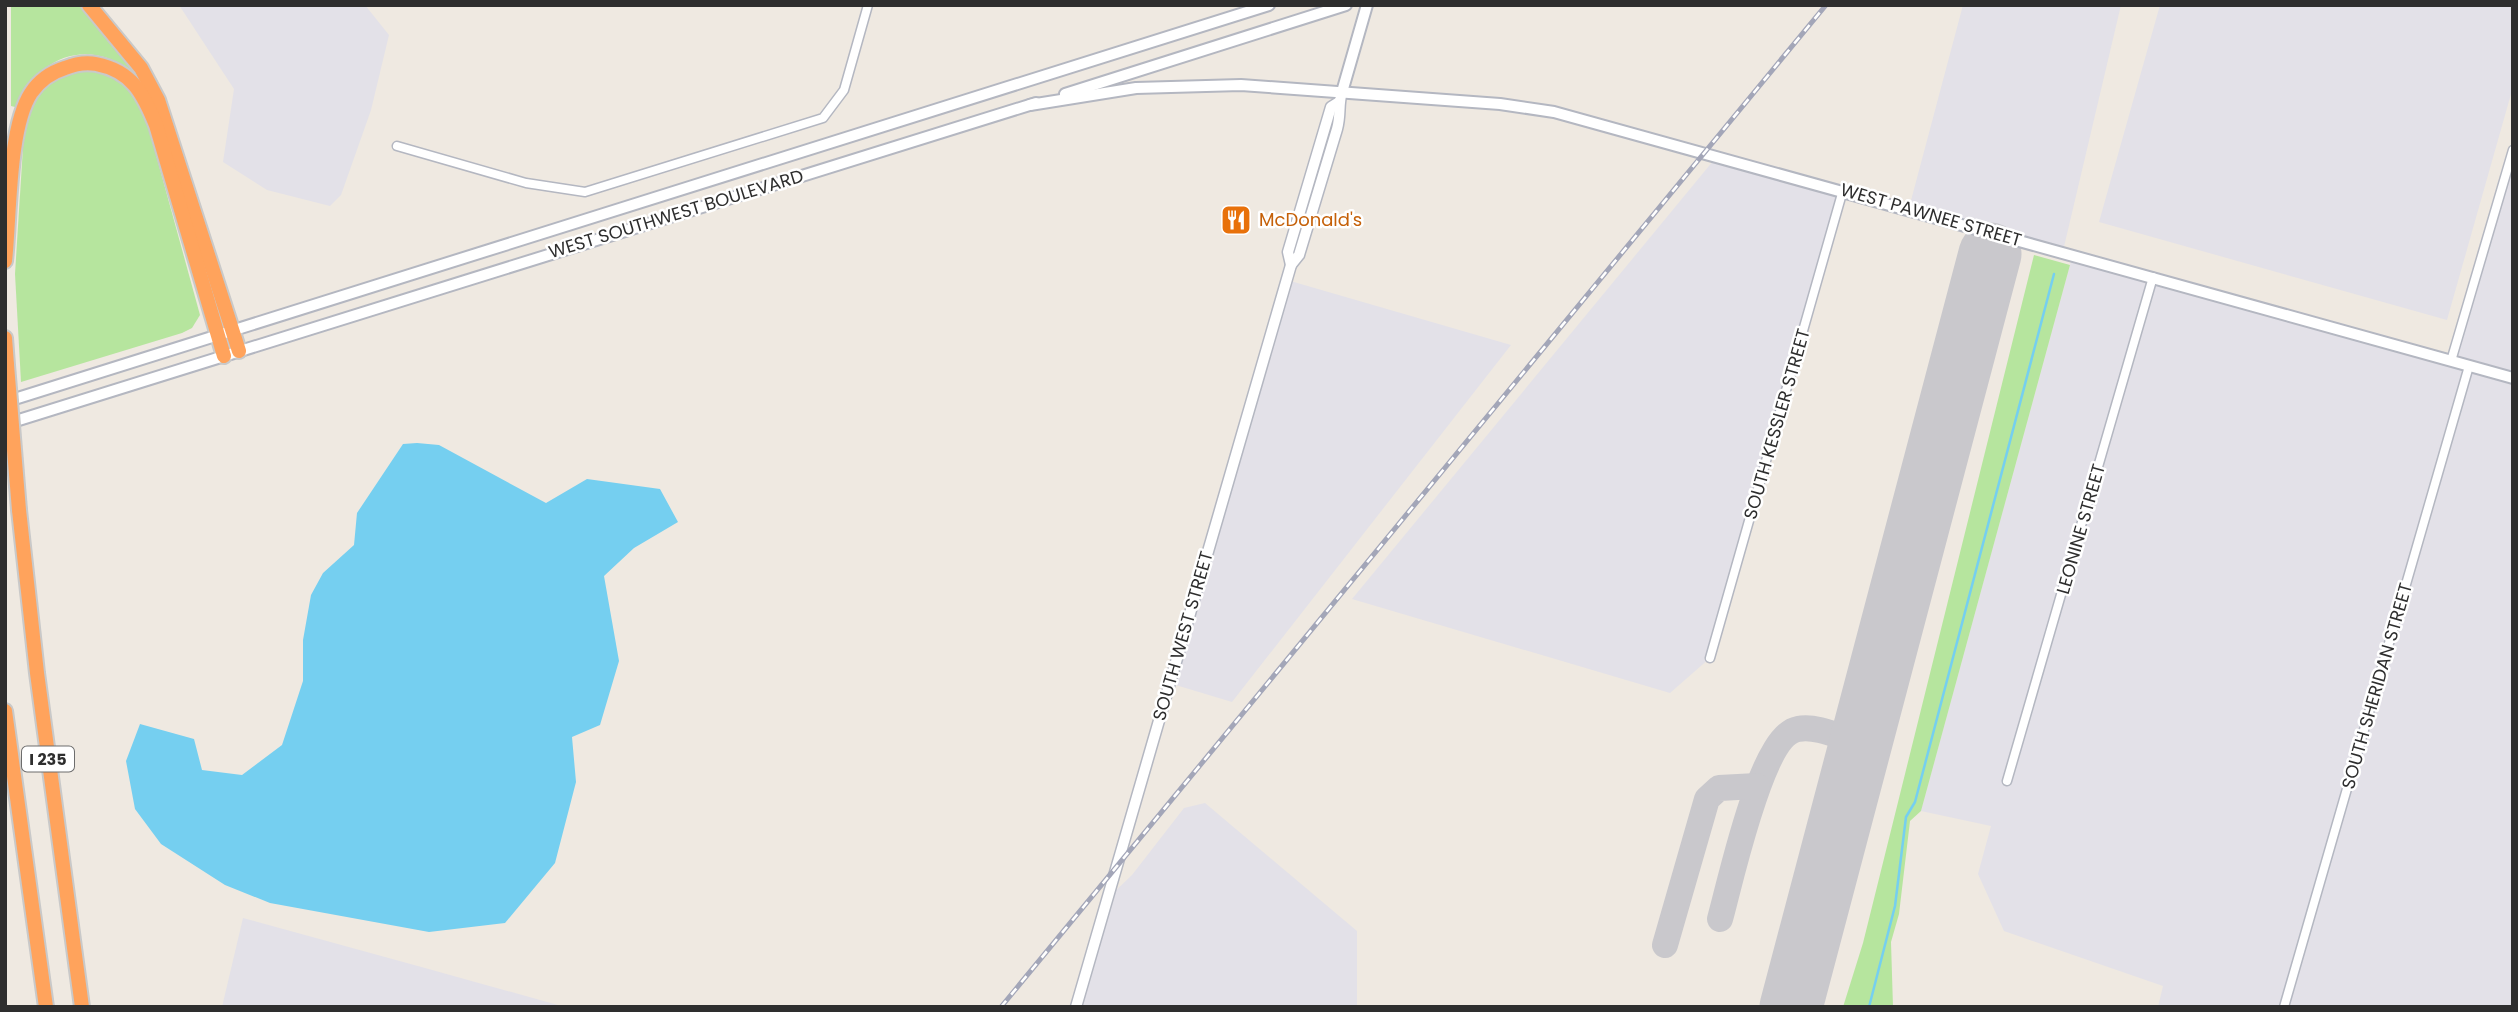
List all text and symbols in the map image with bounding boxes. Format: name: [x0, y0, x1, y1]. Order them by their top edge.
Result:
street label: WEST SOUTHWEST BOULEVARD: [545, 163, 806, 264]
street label: WEST PAWNEE STREET: [1838, 177, 2025, 252]
restaurant icon: McDonald's: [1219, 203, 1253, 237]
place label: McDonald's: [1259, 207, 1362, 232]
street label: SOUTH KESSLER STREET: [1737, 325, 1816, 522]
street label: LEONINE STREET: [2050, 461, 2111, 597]
street label: SOUTH WEST STREET: [1146, 548, 1219, 724]
street label: SOUTH SHERIDAN STREET: [2335, 580, 2418, 792]
road number: I 235: [22, 746, 74, 772]

